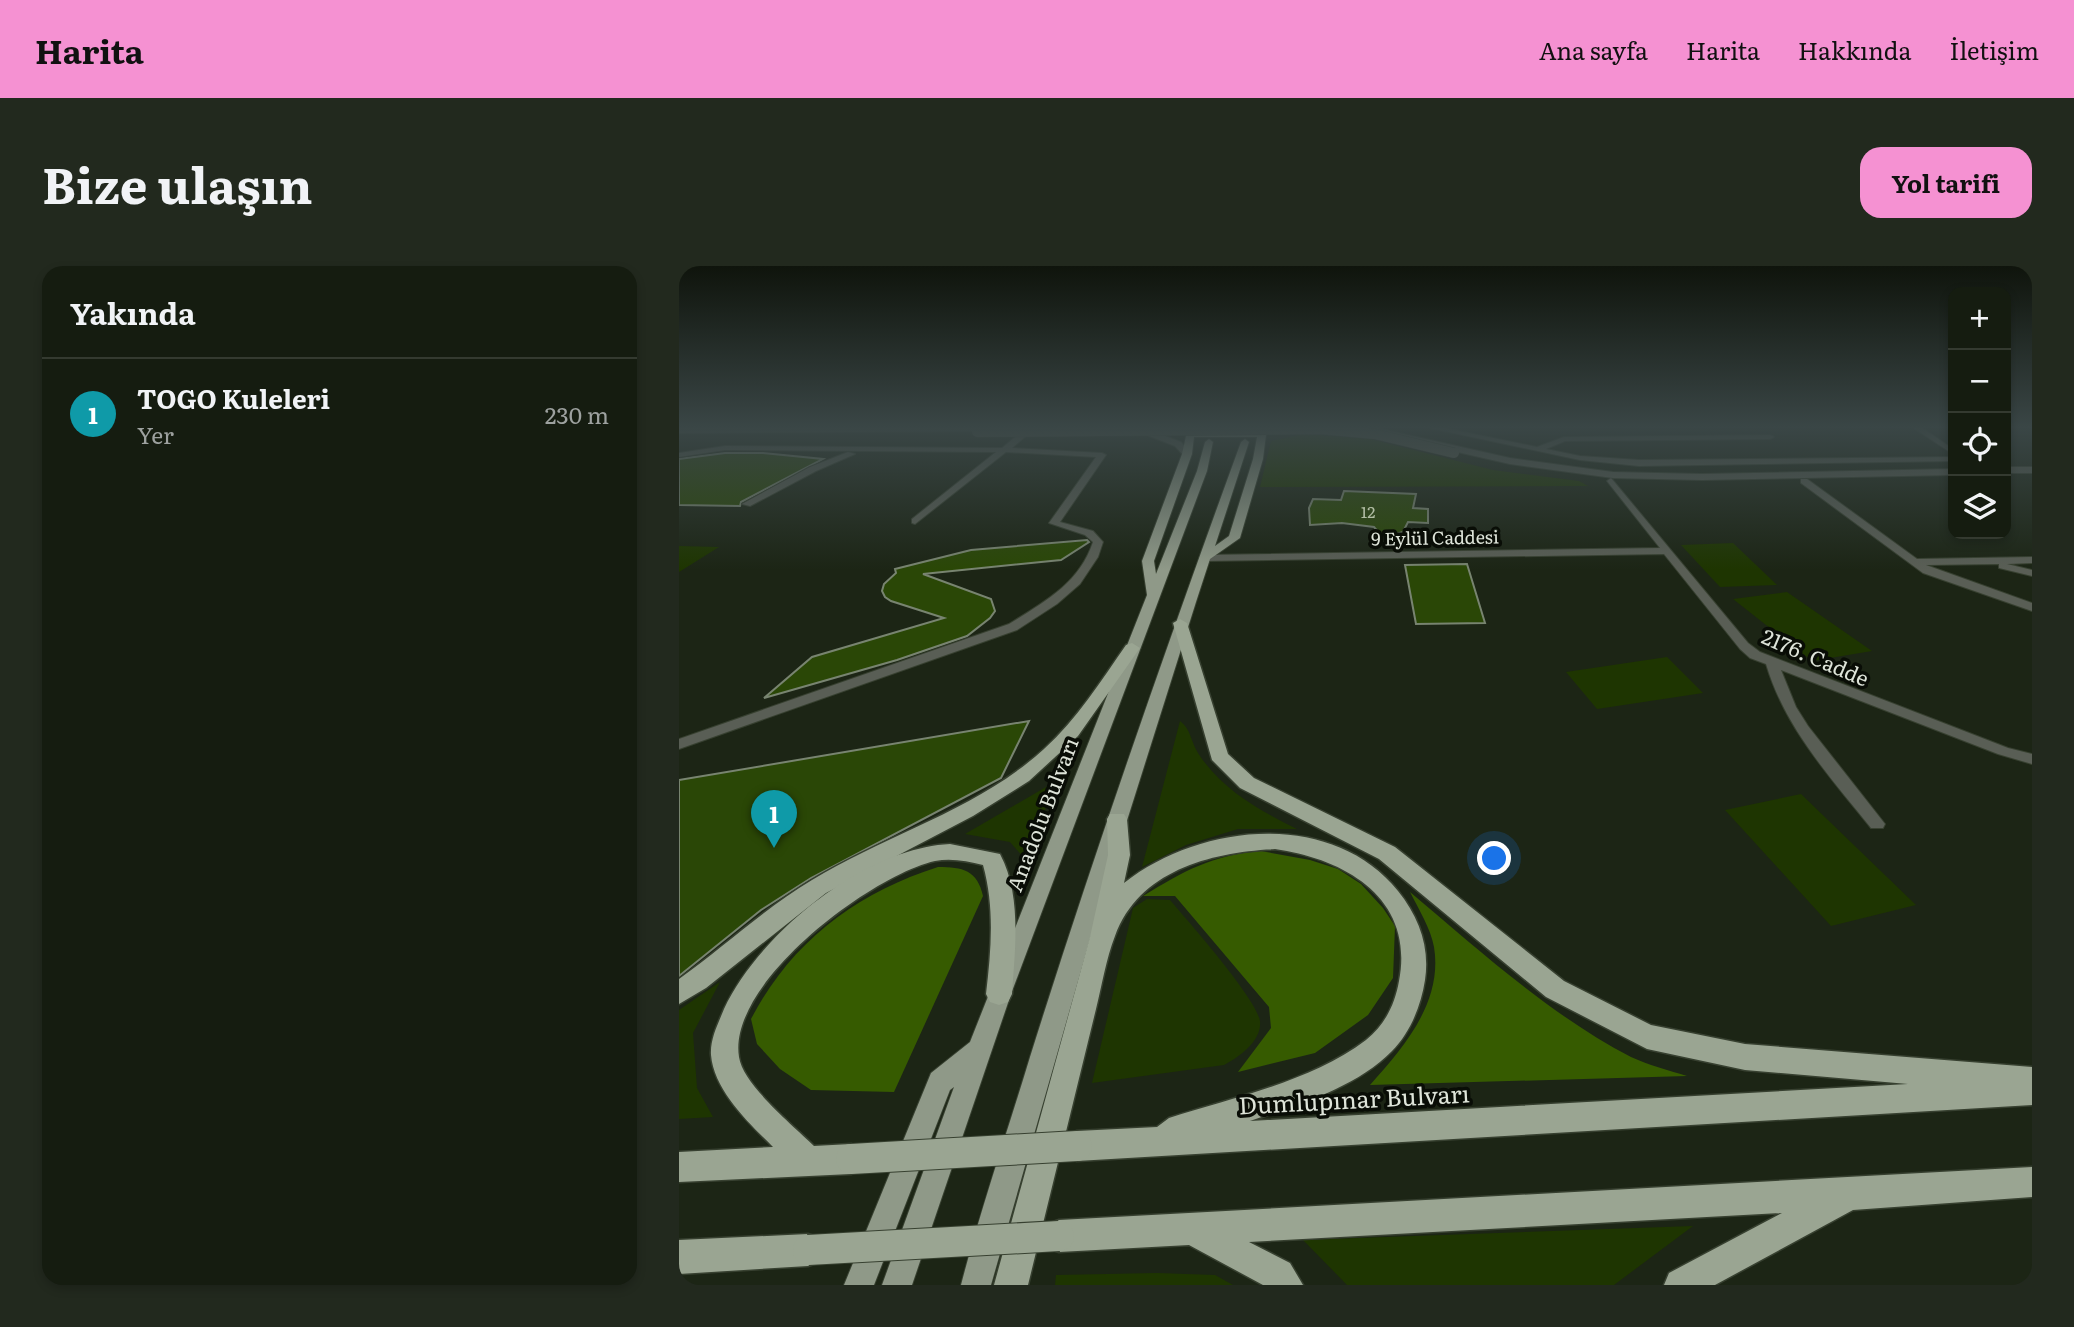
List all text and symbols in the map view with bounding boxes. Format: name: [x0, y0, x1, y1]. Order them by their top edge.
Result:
text: Harita: [35, 25, 144, 74]
text: Ana sayfa: [1539, 32, 1648, 67]
text: Harita: [1686, 32, 1760, 67]
text: Hakkında: [1798, 32, 1911, 67]
text: İletişim: [1949, 32, 2039, 67]
text: Bize ulaşın: [42, 146, 313, 219]
button: Yol tarifi: [1860, 147, 2032, 218]
map controls: [1948, 287, 2011, 539]
button: +: [1948, 287, 2011, 350]
text: Yakında: [70, 290, 196, 334]
button: −: [1948, 350, 2011, 413]
text: TOGO Kuleleri: [137, 378, 330, 417]
text: 1: [88, 397, 98, 431]
text: 230 m: [545, 397, 609, 431]
button: locate: [1948, 413, 2011, 476]
text: Yer: [137, 417, 174, 451]
button: layers: [1948, 476, 2011, 539]
house number: 12: [1361, 499, 1375, 523]
street label: 9 Eylül Caddesi: [1371, 522, 1499, 552]
street label: 2176. Cadde: [1758, 620, 1874, 692]
street label: Anadolu Bulvarı: [997, 733, 1085, 895]
pin: 1: [751, 790, 797, 848]
your location: [1477, 841, 1511, 875]
street label: Dumlupınar Bulvarı: [1238, 1074, 1470, 1122]

